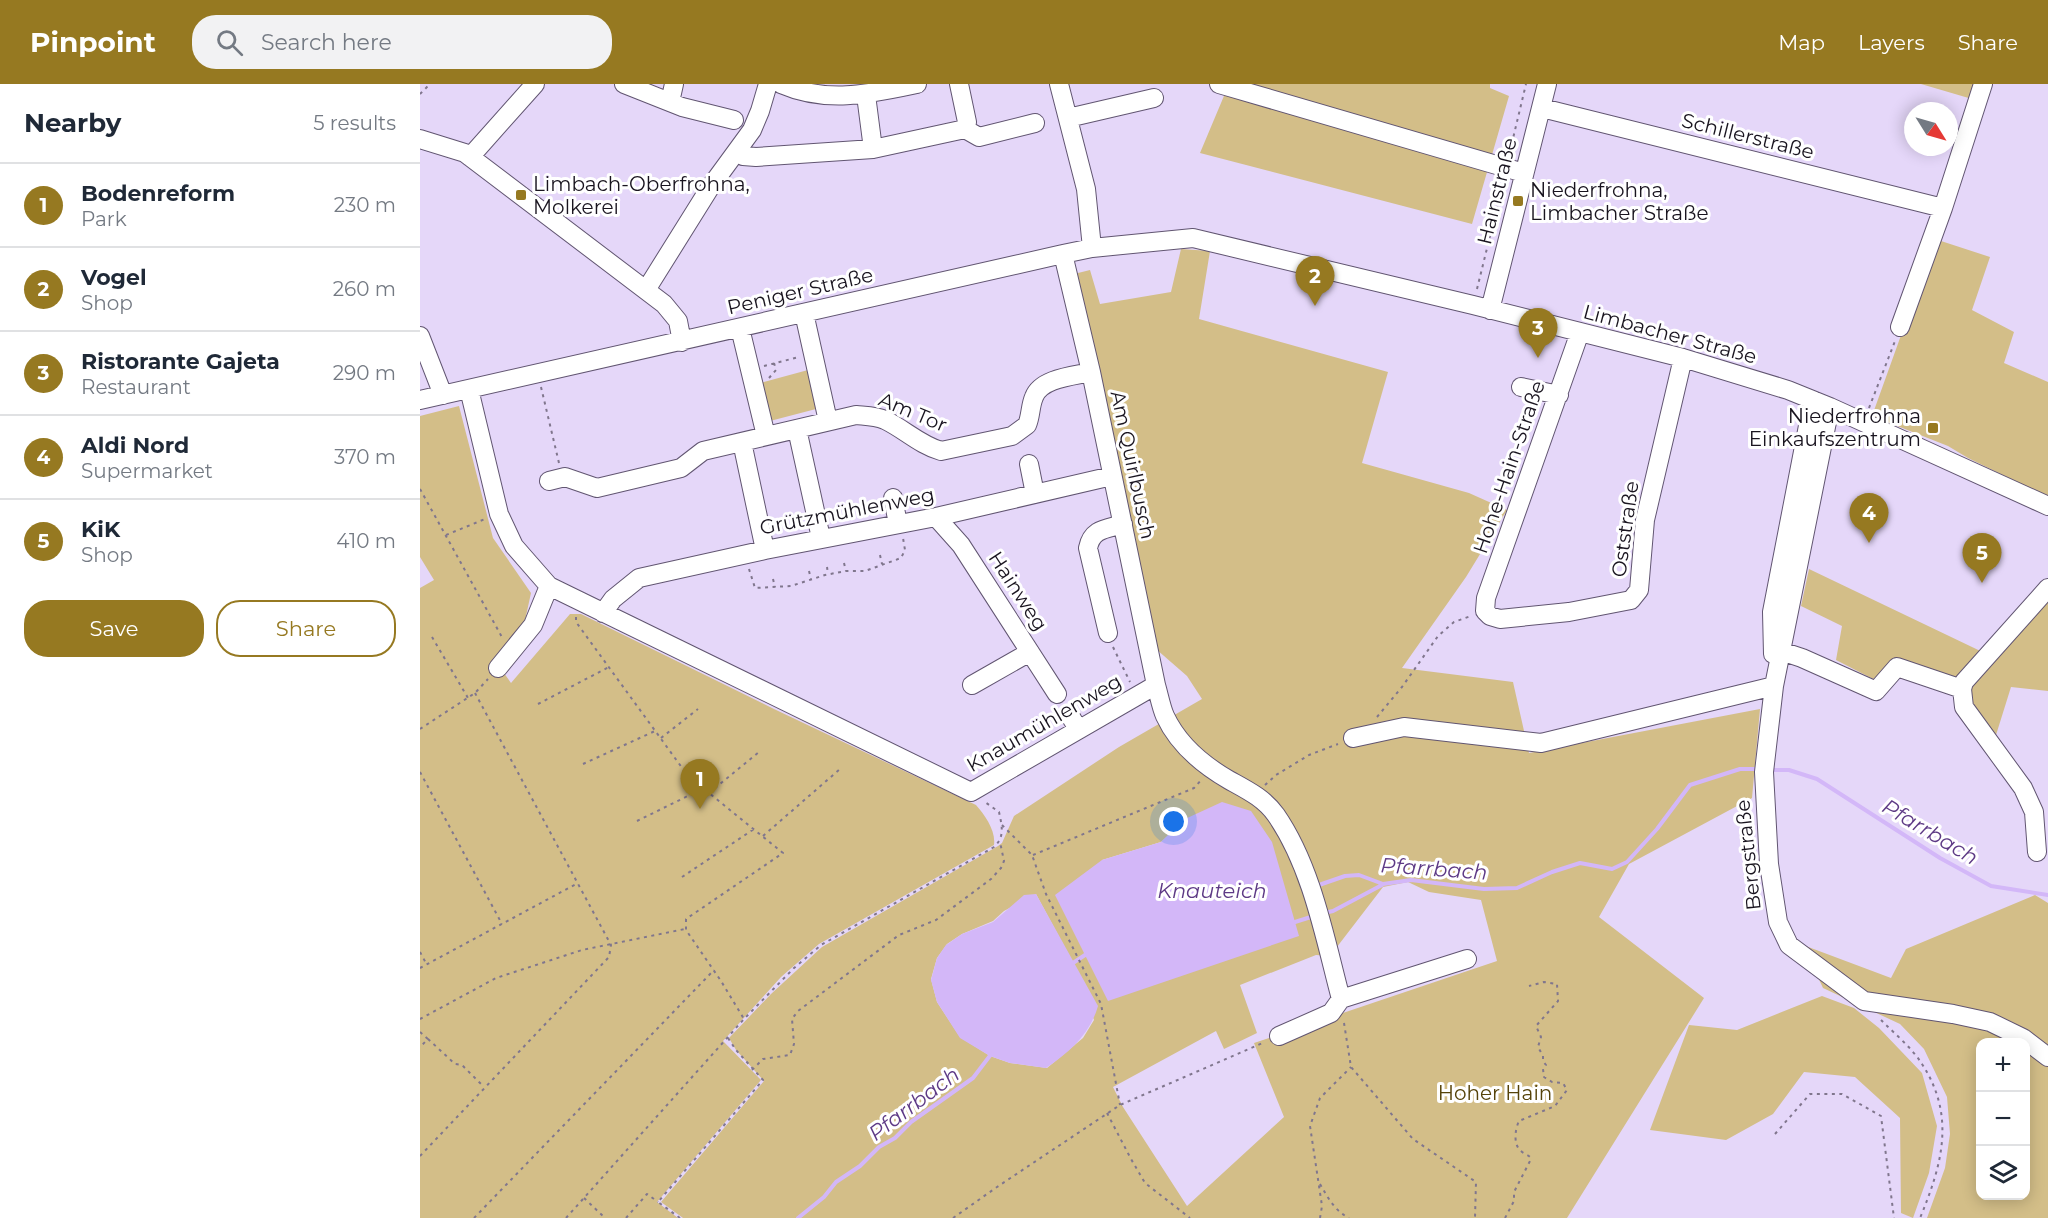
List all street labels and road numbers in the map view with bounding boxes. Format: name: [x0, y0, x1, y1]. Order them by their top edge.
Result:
street label: Schillerstraße: [1679, 108, 1817, 164]
street label: Hainstraße: [1472, 135, 1522, 247]
street label: Peniger Straße: [725, 263, 875, 319]
street label: Limbacher Straße: [1581, 299, 1759, 369]
street label: Hohe-Hain-Straße: [1468, 377, 1550, 557]
street label: Am Tor: [875, 387, 951, 437]
street label: Am Quirlbusch: [1106, 389, 1160, 541]
street label: Oststraße: [1606, 479, 1644, 579]
street label: Grützmühlenweg: [758, 482, 936, 540]
street label: Hainweg: [983, 547, 1053, 635]
street label: Knaumühlenweg: [962, 669, 1126, 777]
street label: Bergstraße: [1730, 799, 1766, 911]

